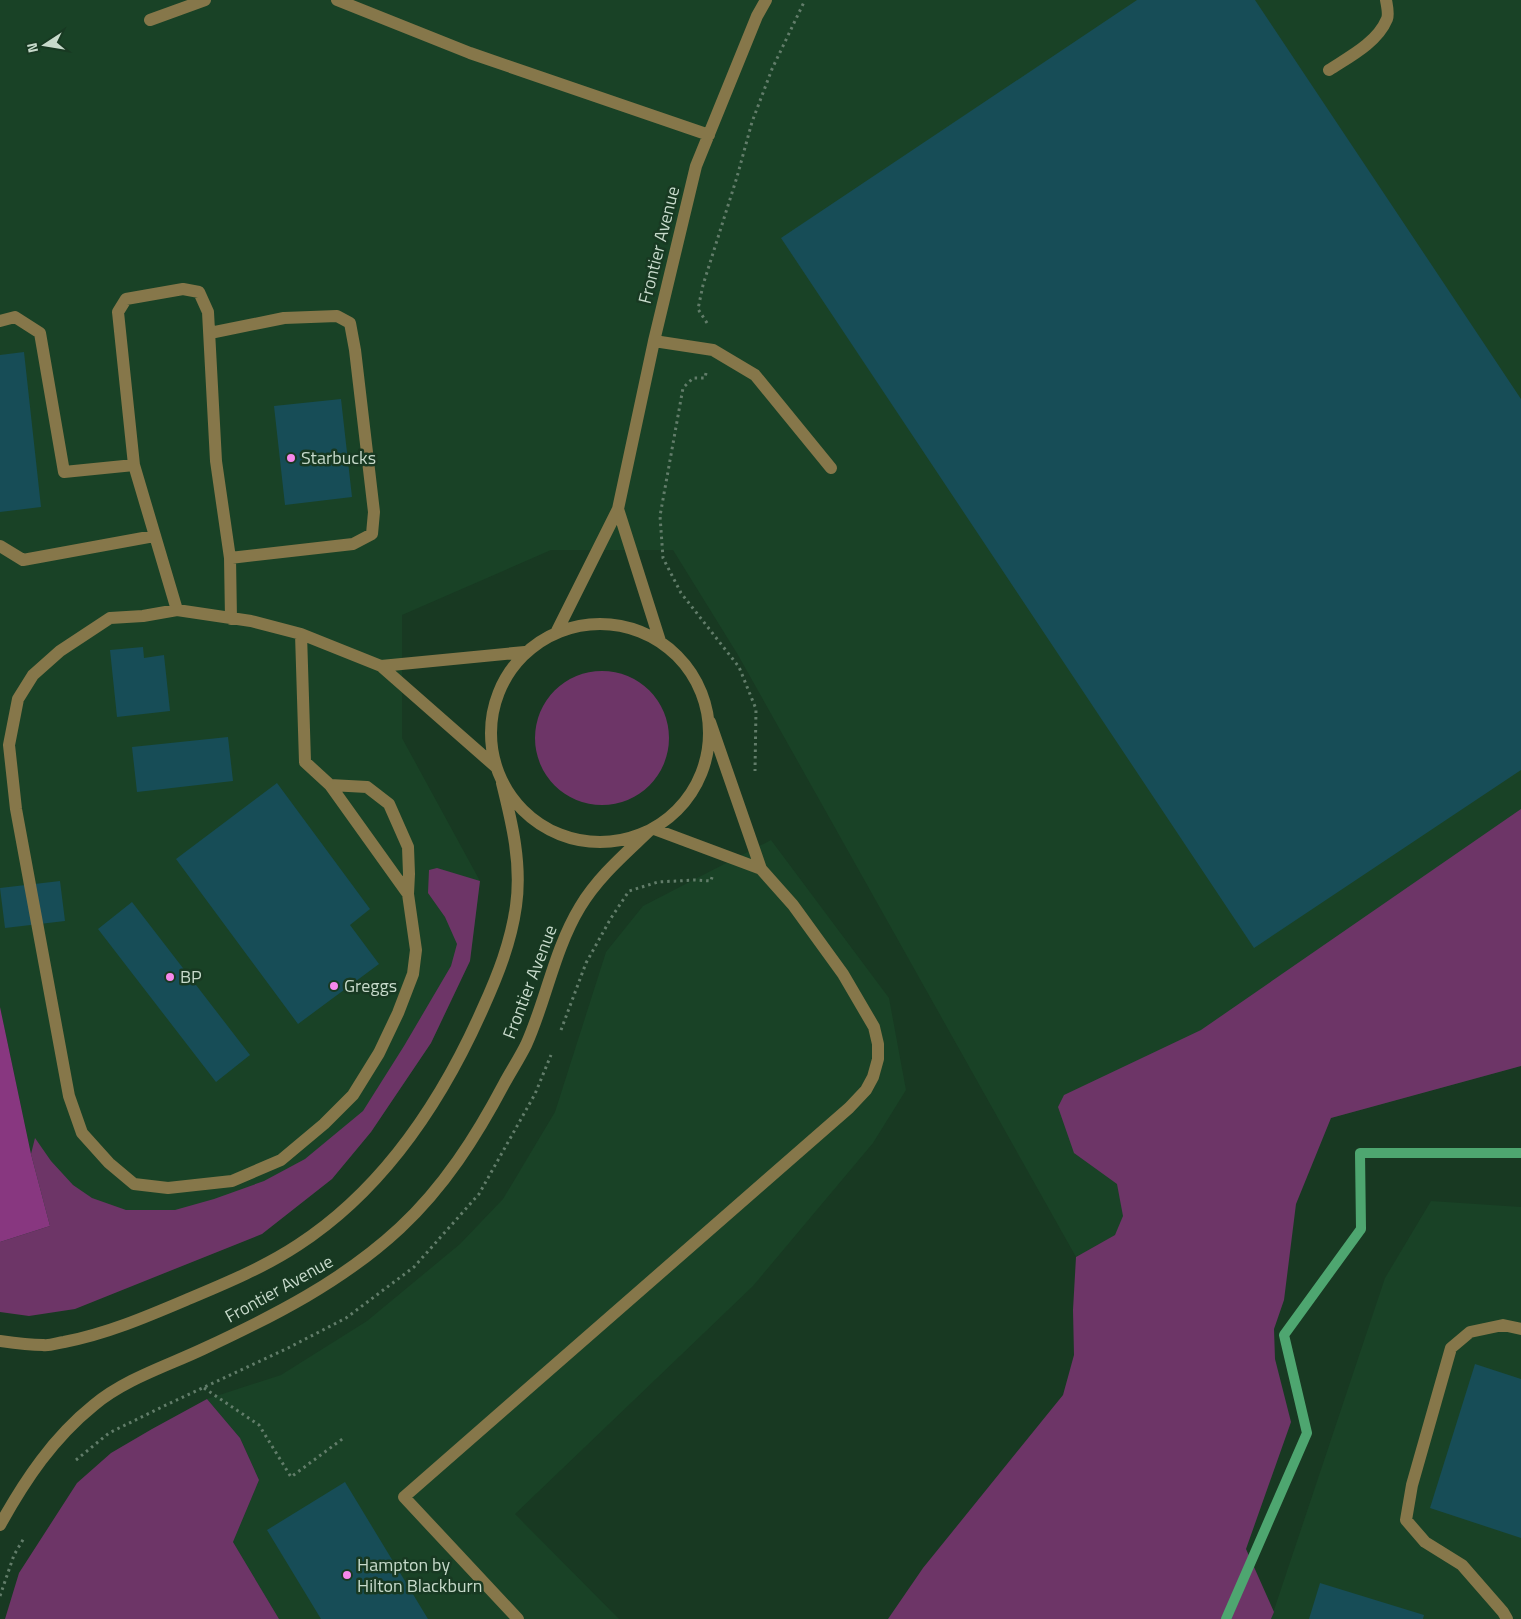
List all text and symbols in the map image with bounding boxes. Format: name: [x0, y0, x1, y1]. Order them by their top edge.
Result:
north arrow: [20, 20, 70, 70]
text: N: [21, 41, 43, 55]
street label: Frontier Avenue: [631, 183, 686, 306]
place label: Starbucks: [301, 444, 376, 471]
marker: Starbucks: [285, 452, 297, 464]
street label: Frontier Avenue: [495, 921, 564, 1043]
place label: BP: [180, 963, 202, 990]
marker: BP: [164, 971, 176, 983]
place label: Greggs: [344, 972, 397, 999]
marker: Greggs: [328, 980, 340, 992]
street label: Frontier Avenue: [220, 1248, 338, 1329]
place label: Hampton by Hilton Blackburn: [357, 1551, 482, 1599]
marker: Hampton by Hilton Blackburn: [341, 1569, 353, 1581]

